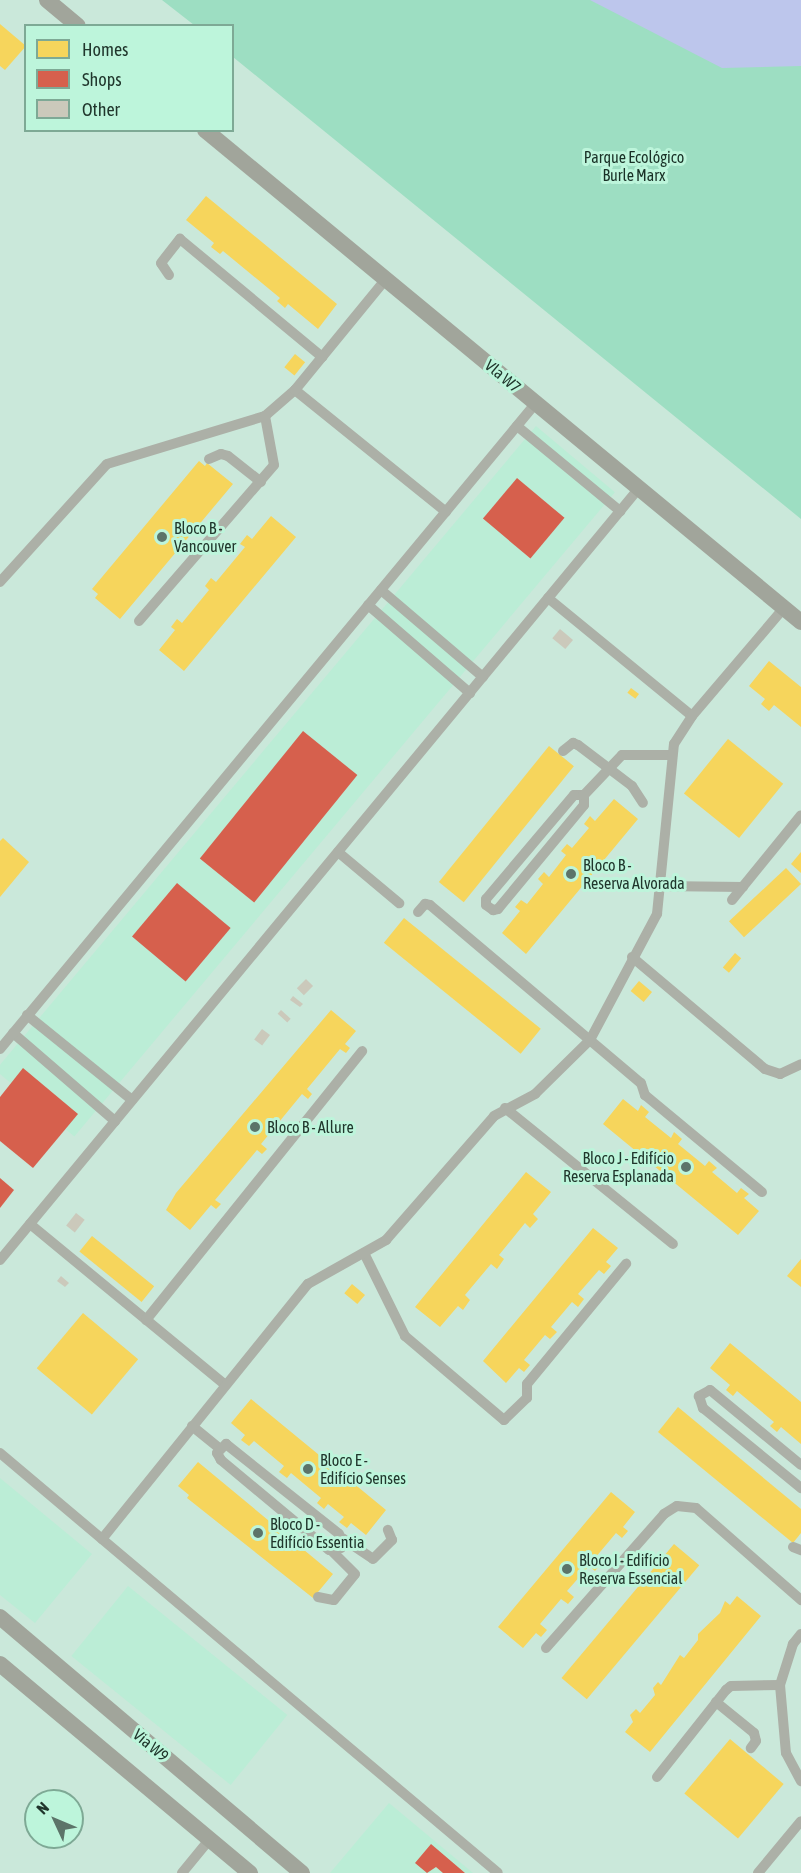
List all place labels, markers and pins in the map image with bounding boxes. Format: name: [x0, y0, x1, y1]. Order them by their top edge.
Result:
place label: Bloco B - Vancouver: [174, 518, 236, 556]
marker: Bloco B - Vancouver: [155, 530, 169, 544]
place label: Bloco B - Reserva Alvorada: [583, 855, 685, 893]
marker: Bloco B - Reserva Alvorada: [564, 867, 578, 881]
place label: Bloco B - Allure: [267, 1117, 354, 1137]
marker: Bloco B - Allure: [248, 1120, 262, 1134]
place label: Bloco J - Edifício Reserva Esplanada: [563, 1148, 674, 1186]
marker: Bloco J - Edifício Reserva Esplanada: [679, 1160, 693, 1174]
place label: Bloco E - Edifício Senses: [320, 1450, 406, 1488]
marker: Bloco E - Edifício Senses: [301, 1462, 315, 1476]
place label: Bloco D - Edifício Essentia: [270, 1514, 364, 1552]
marker: Bloco D - Edifício Essentia: [251, 1526, 265, 1540]
place label: Bloco I - Edifício Reserva Essencial: [579, 1550, 682, 1588]
marker: Bloco I - Edifício Reserva Essencial: [560, 1562, 574, 1576]

